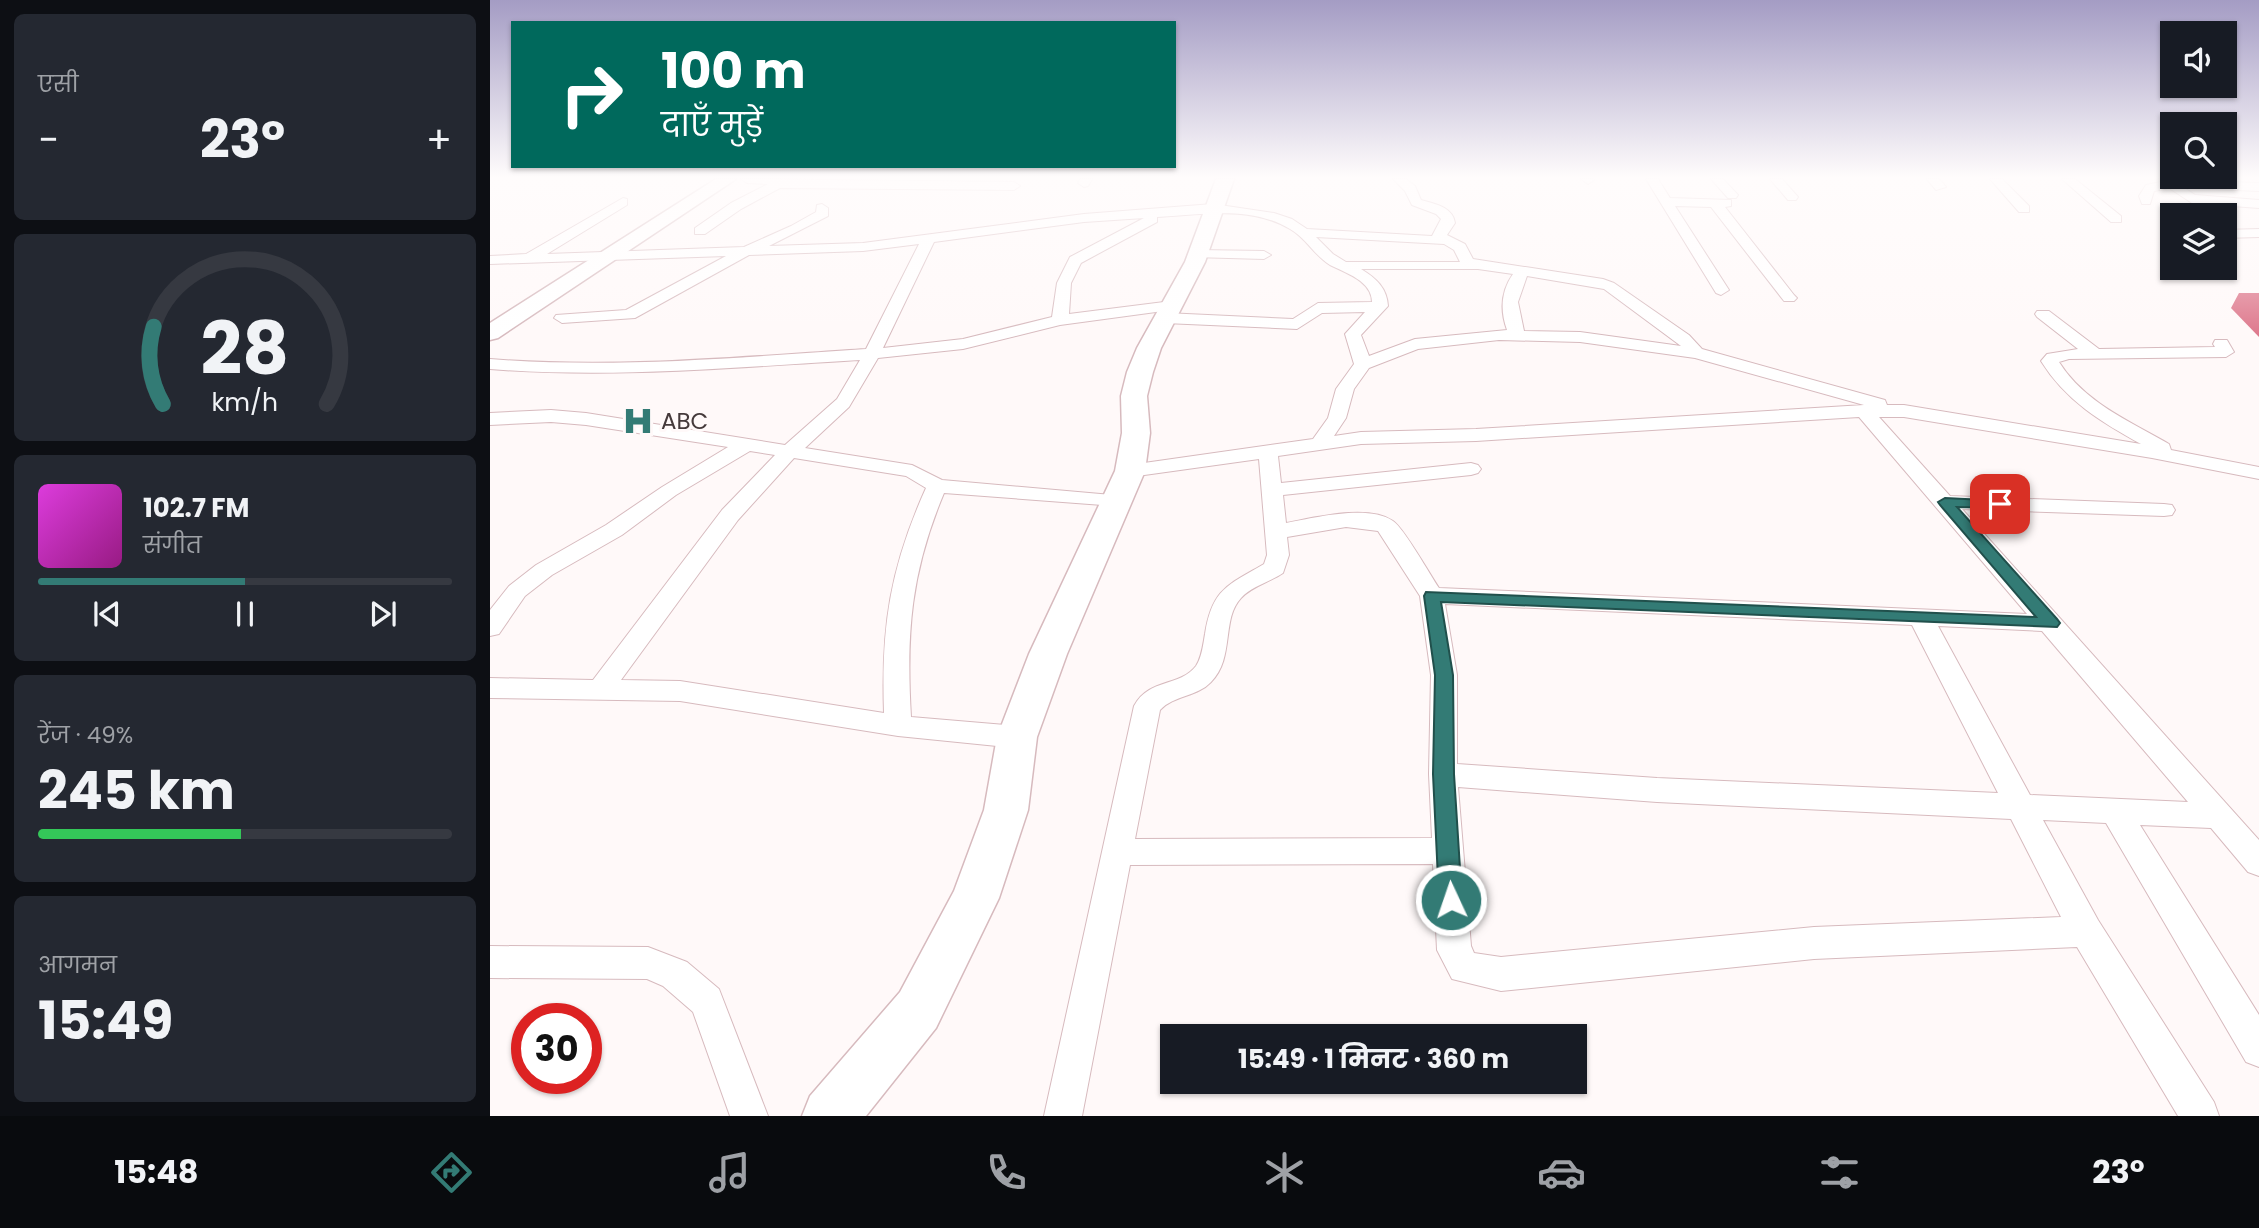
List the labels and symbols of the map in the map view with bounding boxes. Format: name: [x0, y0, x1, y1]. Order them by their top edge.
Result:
hospital icon: ABC: [621, 404, 655, 438]
place label: ABC: [661, 405, 708, 437]
pin: [1970, 474, 2030, 534]
position arrow: [1414, 863, 1488, 937]
speed limit sign: 30: [511, 1003, 602, 1094]

